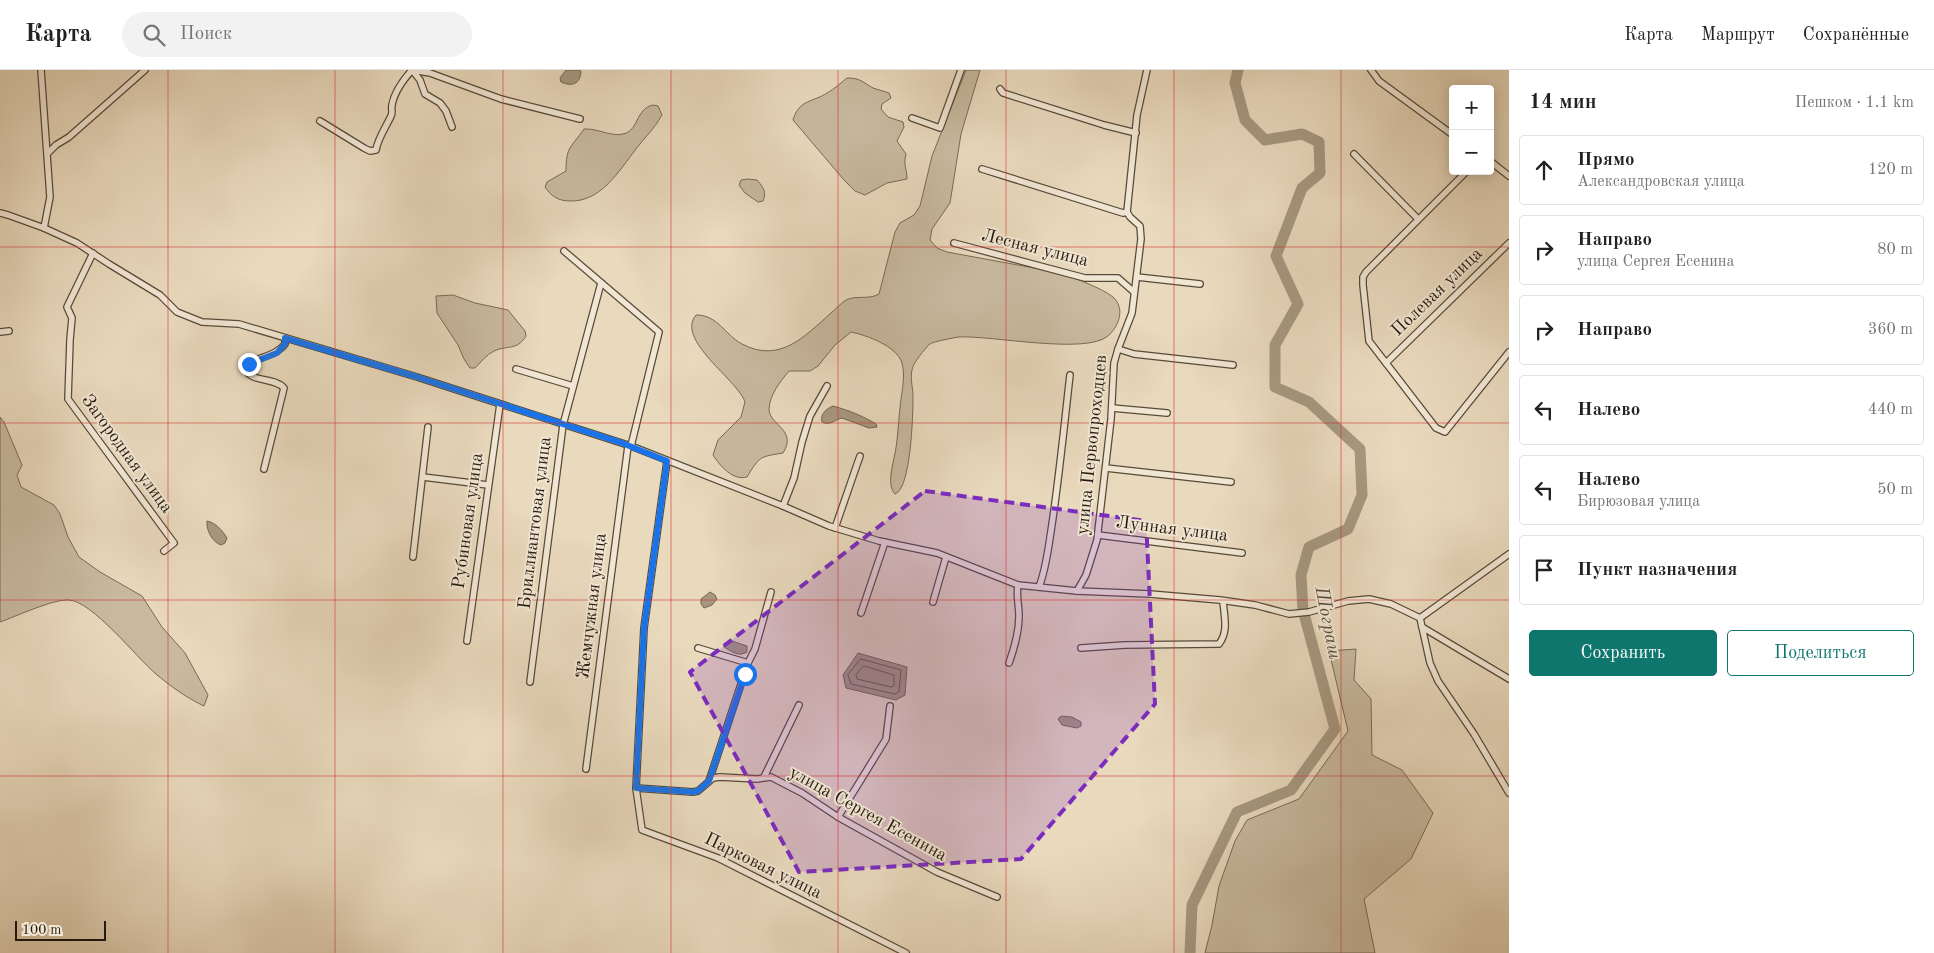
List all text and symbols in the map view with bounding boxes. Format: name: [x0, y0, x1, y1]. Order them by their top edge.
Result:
search box: [122, 12, 472, 57]
icon: search: [140, 21, 168, 49]
text: Карта: [25, 23, 92, 47]
text: Поиск: [180, 25, 232, 44]
text: Карта: [1624, 26, 1673, 44]
text: Маршрут: [1701, 26, 1775, 44]
text: Сохранённые: [1803, 26, 1909, 44]
map controls: [1449, 85, 1494, 175]
button: +: [1449, 85, 1494, 130]
text: 14 мин: [1529, 92, 1597, 113]
text: Пешком · 1.1 km: [1795, 95, 1914, 111]
button: −: [1449, 130, 1494, 175]
text: Прямо: [1577, 151, 1635, 170]
icon: ahead: [1530, 156, 1558, 184]
text: 120 m: [1868, 162, 1913, 178]
text: Александровская улица: [1577, 174, 1745, 190]
street label: Лесная улица: [980, 226, 1090, 270]
text: Направо: [1577, 231, 1652, 250]
icon: right: [1530, 236, 1558, 264]
text: 80 m: [1877, 242, 1913, 258]
street label: Полевая улица: [1388, 244, 1486, 340]
text: улица Сергея Есенина: [1577, 254, 1735, 270]
icon: right: [1530, 316, 1558, 344]
text: Направо: [1577, 321, 1652, 340]
text: 360 m: [1868, 322, 1913, 338]
route end: [238, 353, 261, 376]
street label: улица Первопроходцев: [1074, 354, 1110, 536]
street label: Загородная улица: [78, 391, 176, 517]
icon: left: [1530, 396, 1558, 424]
text: Налево: [1577, 401, 1640, 420]
text: 440 m: [1868, 402, 1913, 418]
street label: Бриллиантовая улица: [515, 436, 555, 610]
street label: Рубиновая улица: [450, 452, 486, 590]
text: Налево: [1577, 471, 1640, 490]
icon: left: [1530, 476, 1558, 504]
text: 50 m: [1877, 482, 1913, 498]
text: Бирюзовая улица: [1577, 494, 1700, 510]
street label: Лунная улица: [1115, 513, 1229, 545]
street label: Жемчужная улица: [574, 532, 610, 680]
icon: arrive: [1530, 556, 1558, 584]
text: Пункт назначения: [1577, 561, 1737, 580]
water label: Шограш: [1310, 584, 1343, 661]
button: Сохранить: [1529, 630, 1717, 676]
button: Поделиться: [1727, 630, 1914, 676]
route start: [734, 663, 757, 686]
street label: улица Сергея Есенина: [786, 763, 950, 865]
street label: Парковая улица: [701, 830, 825, 902]
scale bar: [15, 918, 106, 941]
text: 100 m: [22, 923, 61, 937]

